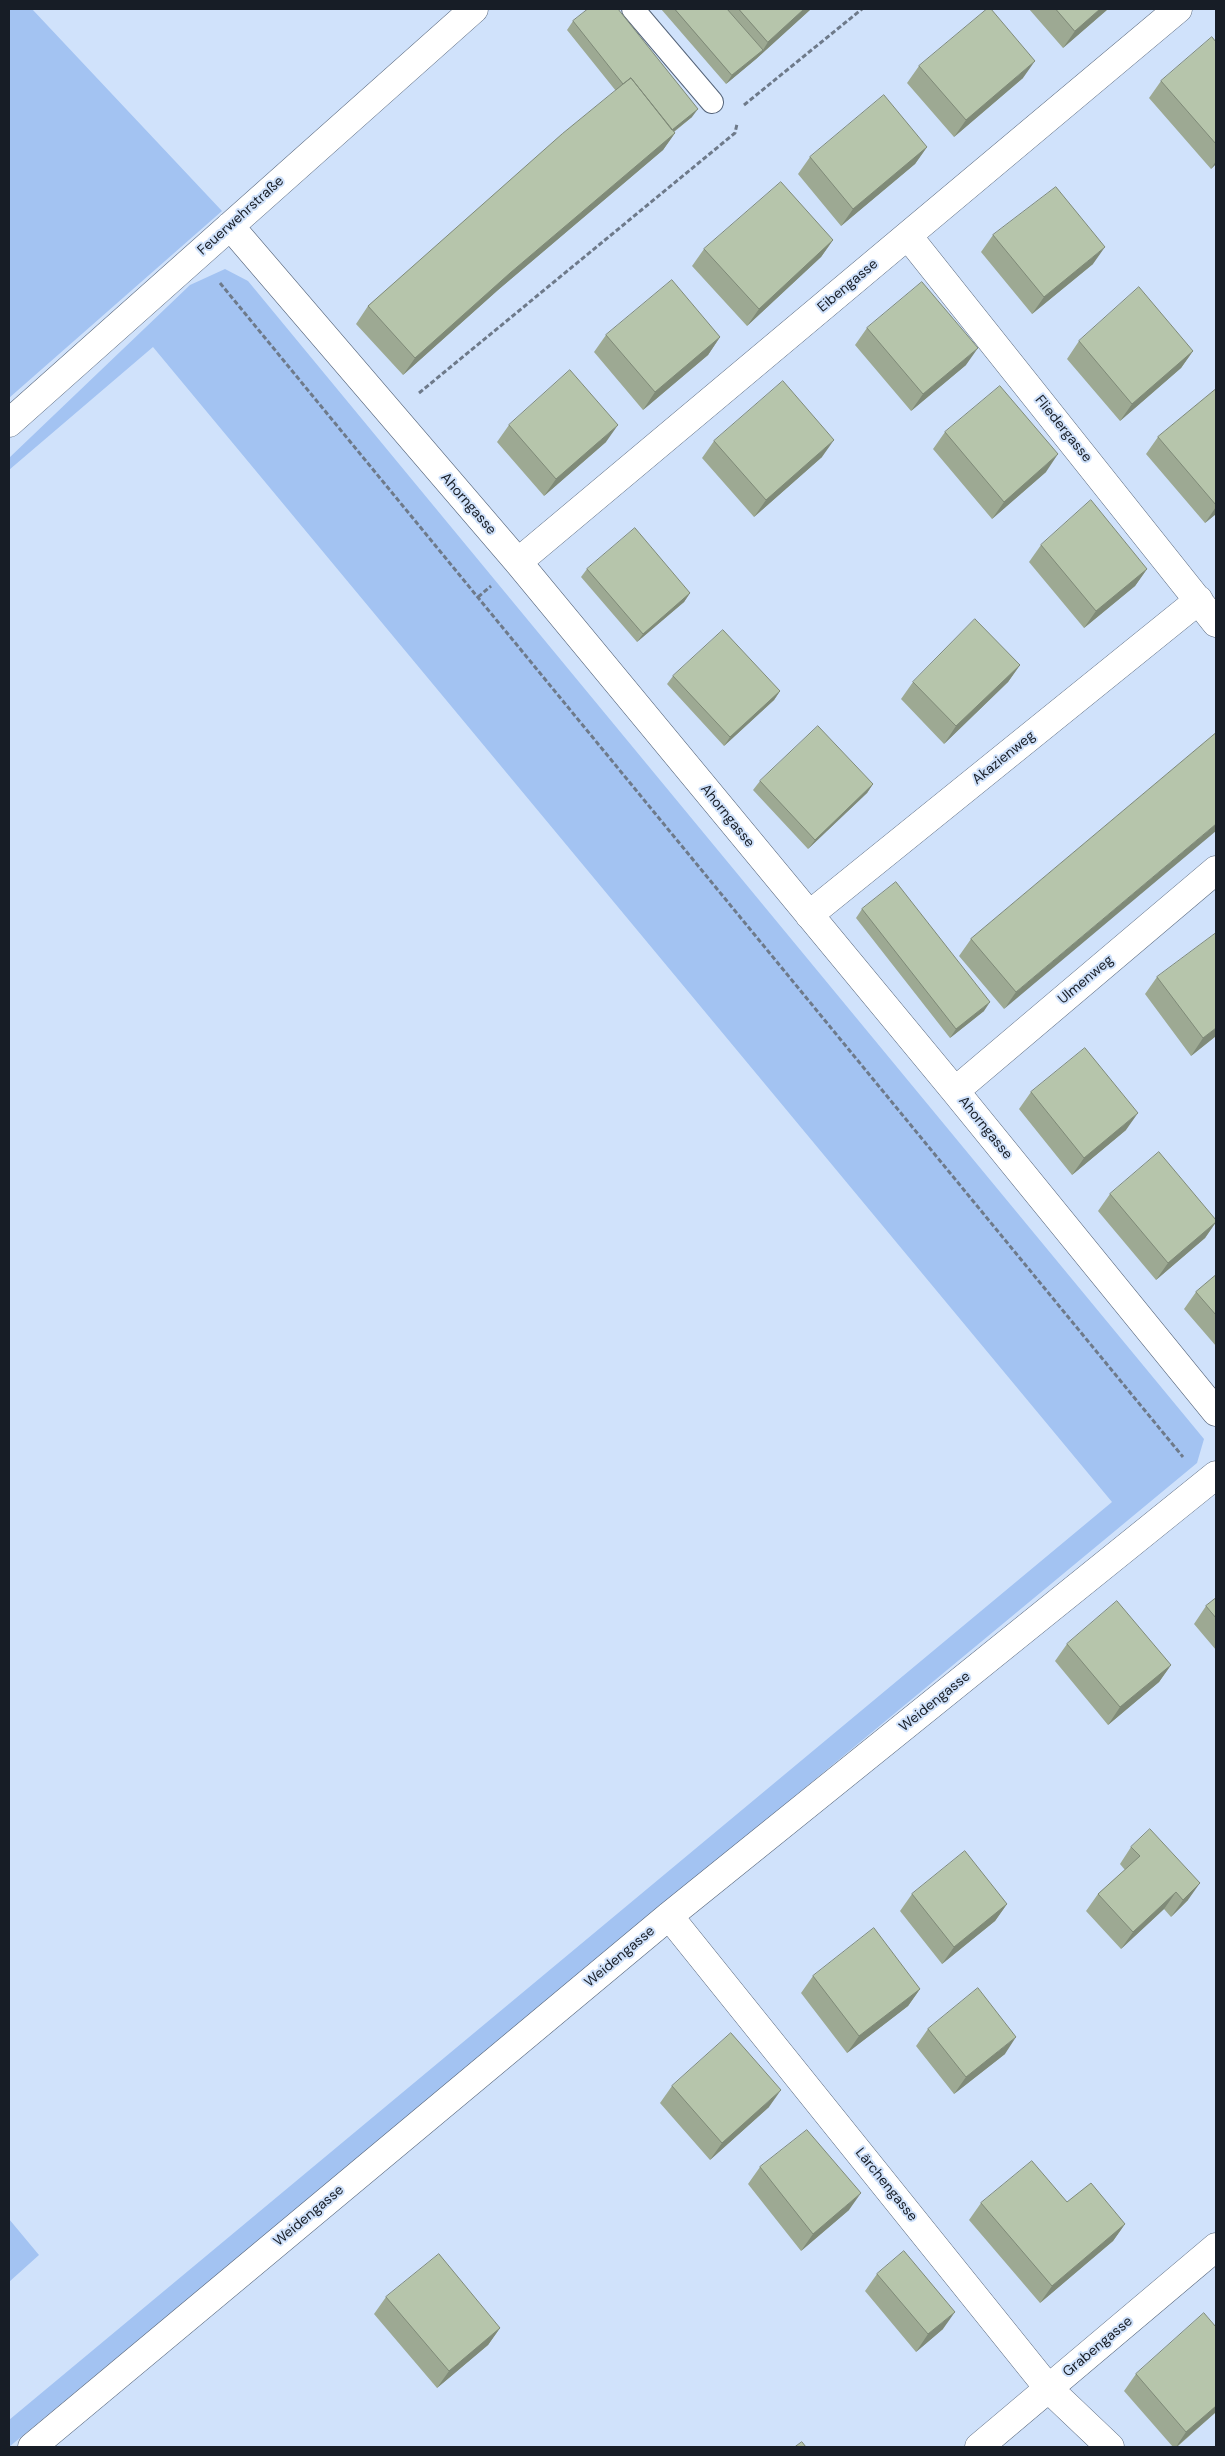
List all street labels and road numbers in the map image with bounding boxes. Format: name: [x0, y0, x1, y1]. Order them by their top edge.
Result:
street label: Feuerwehrstraße: [195, 173, 287, 259]
street label: Eibengasse: [814, 256, 882, 316]
street label: Fliedergasse: [1031, 392, 1095, 466]
street label: Ahorngasse: [437, 470, 499, 538]
street label: Akazienweg: [969, 728, 1039, 788]
street label: Ahorngasse: [696, 781, 758, 851]
street label: Ulmenweg: [1055, 952, 1117, 1008]
street label: Ahorngasse: [954, 1093, 1016, 1163]
street label: Weidengasse: [896, 1668, 974, 1736]
street label: Weidengasse: [582, 1923, 658, 1991]
street label: Lärchengasse: [851, 2145, 921, 2225]
street label: Weidengasse: [271, 2182, 347, 2250]
street label: Grabengasse: [1060, 2313, 1136, 2381]

